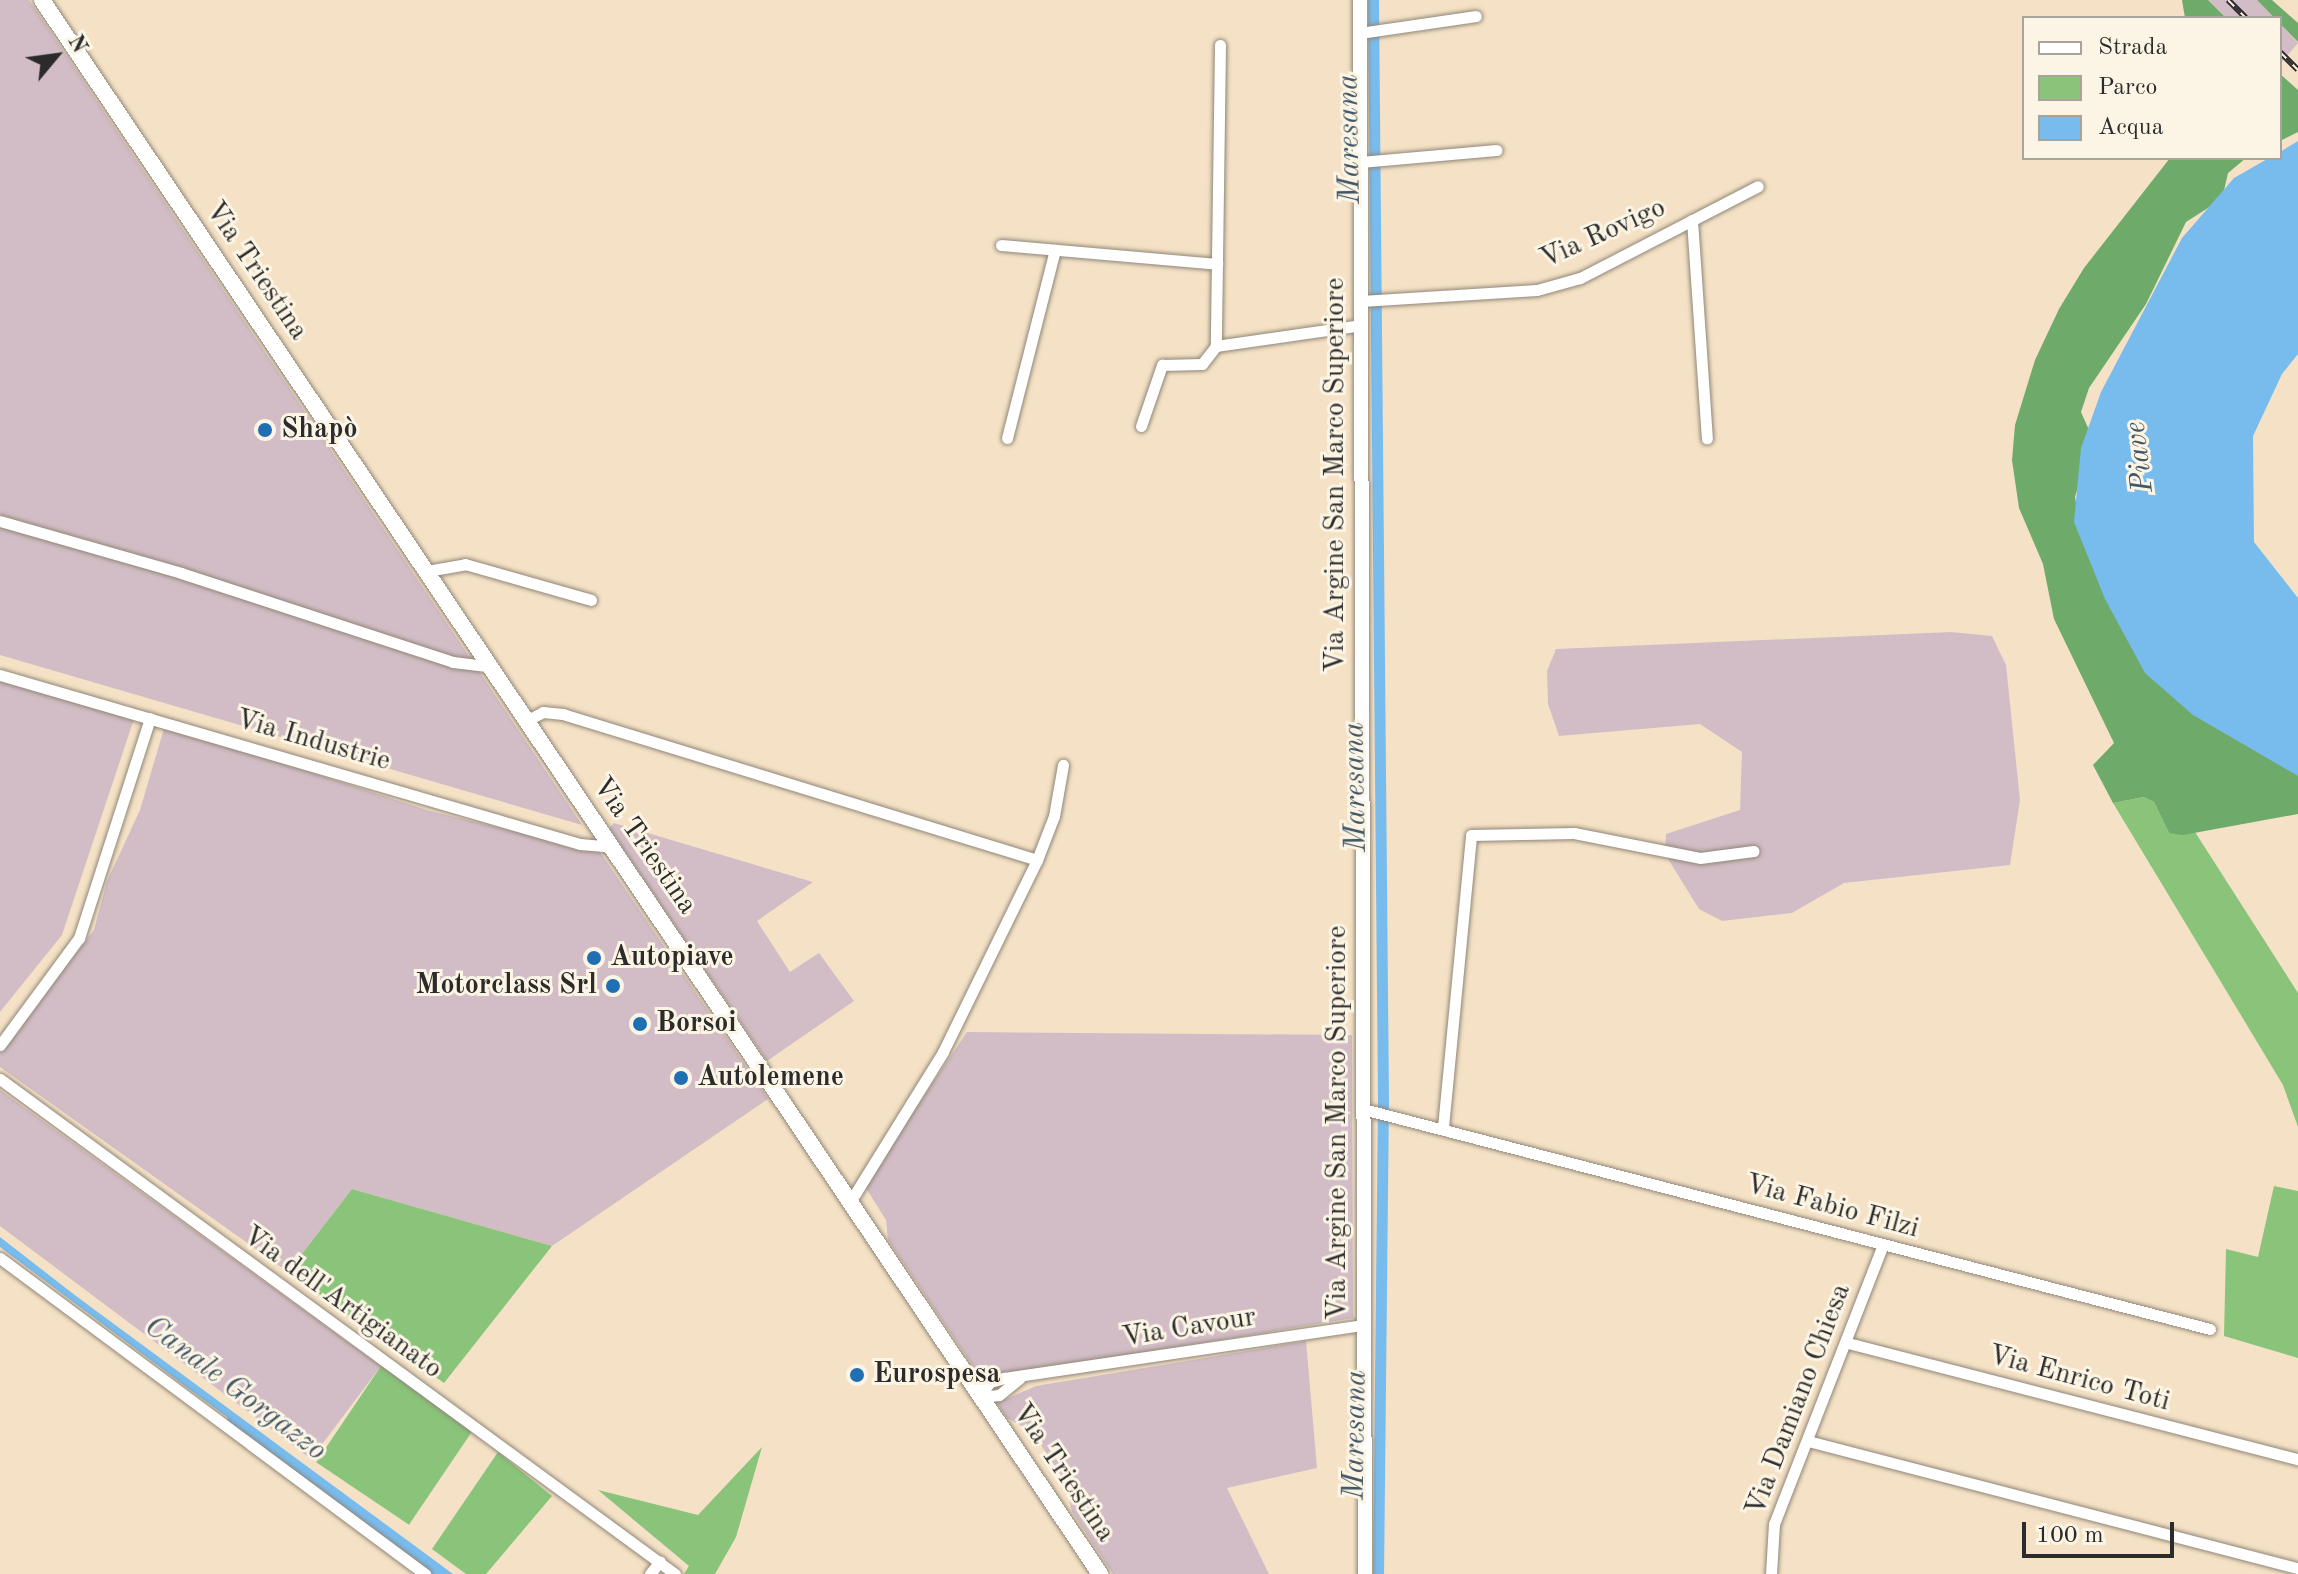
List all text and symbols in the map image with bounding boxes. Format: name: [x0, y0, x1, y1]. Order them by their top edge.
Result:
north arrow: [16, 16, 96, 96]
legend: [2022, 16, 2282, 160]
text: N: [63, 32, 91, 57]
text: Strada: [2098, 36, 2167, 60]
water label: Maresana: [1331, 74, 1369, 204]
text: Parco: [2098, 76, 2157, 100]
text: Acqua: [2098, 116, 2164, 140]
street label: Via Rovigo: [1535, 191, 1671, 277]
street label: Via Triestina: [197, 195, 315, 347]
street label: Via Argine San Marco Superiore: [1319, 278, 1353, 672]
place label: Shapò: [281, 413, 358, 447]
water label: Piave: [2118, 419, 2162, 495]
marker: Shapò: [256, 421, 274, 439]
street label: Via Industrie: [232, 703, 394, 779]
water label: Maresana: [1337, 722, 1375, 852]
street label: Via Triestina: [584, 771, 704, 921]
street label: Via Argine San Marco Superiore: [1321, 926, 1355, 1320]
place label: Autopiave: [610, 941, 734, 975]
marker: Autopiave: [585, 949, 603, 967]
place label: Motorclass Srl: [416, 969, 597, 1003]
marker: Motorclass Srl: [604, 977, 622, 995]
place label: Borsoi: [656, 1007, 737, 1041]
marker: Borsoi: [631, 1015, 649, 1033]
place label: Autolemene: [697, 1061, 844, 1095]
marker: Autolemene: [672, 1069, 690, 1087]
street label: Via Fabio Filzi: [1742, 1168, 1922, 1246]
street label: Via dell'Artigianato: [236, 1219, 448, 1387]
street label: Via Damiano Chiesa: [1739, 1279, 1859, 1521]
street label: Via Cavour: [1120, 1301, 1258, 1355]
water label: Canale Gorgazzo: [137, 1309, 333, 1469]
street label: Via Enrico Toti: [1985, 1339, 2173, 1419]
place label: Eurospesa: [873, 1358, 1001, 1392]
marker: Eurospesa: [848, 1366, 866, 1384]
water label: Maresana: [1337, 1370, 1375, 1500]
street label: Via Triestina: [1004, 1397, 1122, 1549]
scale bar: [2026, 1506, 2178, 1556]
text: 100 m: [2036, 1524, 2104, 1548]

